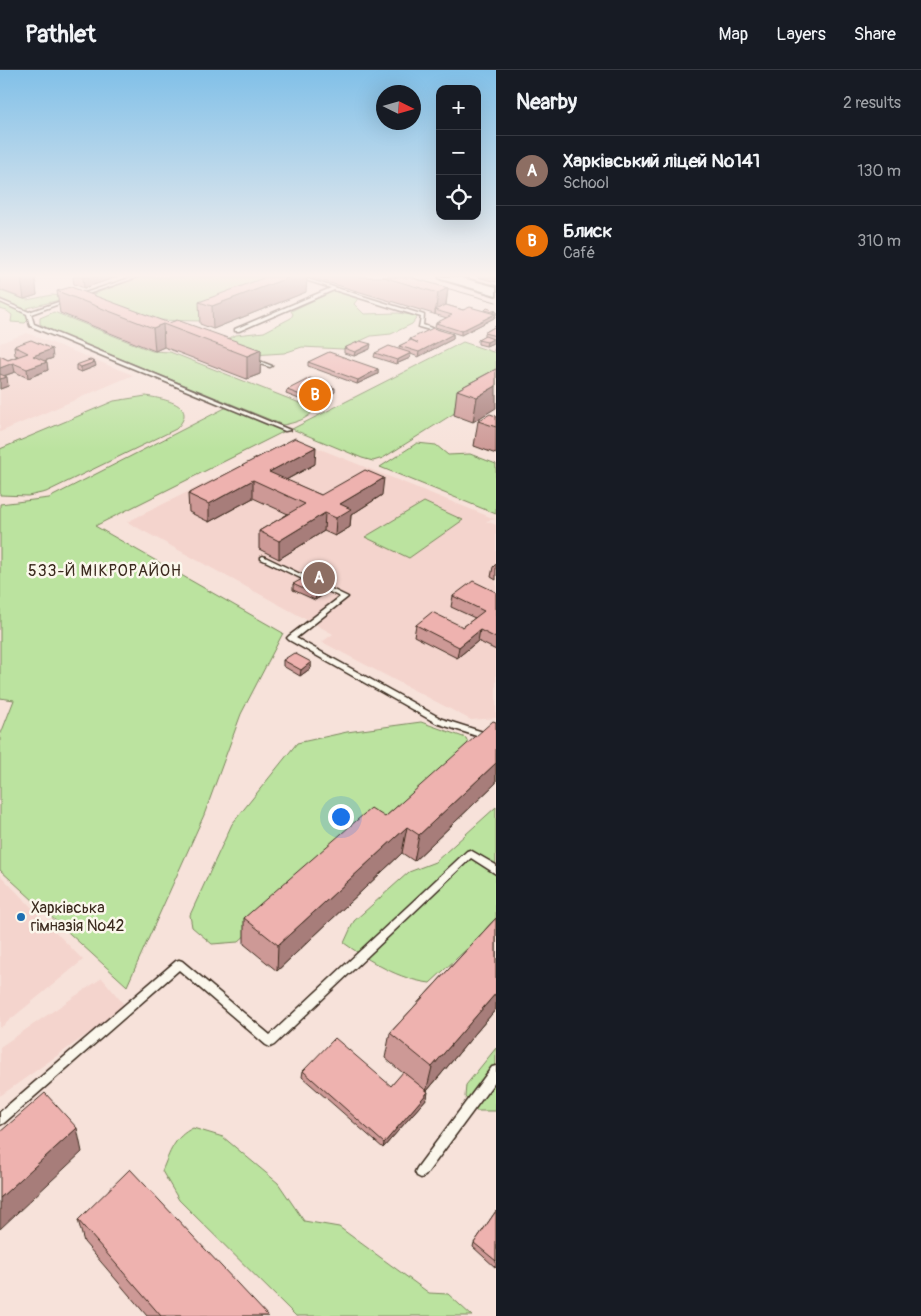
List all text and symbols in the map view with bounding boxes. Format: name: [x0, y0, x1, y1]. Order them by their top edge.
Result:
text: Pathlet: [25, 20, 96, 49]
text: Map: [719, 23, 748, 46]
text: Layers: [776, 23, 826, 46]
text: Share: [854, 23, 896, 46]
north arrow: [376, 85, 421, 130]
map controls: [436, 85, 481, 220]
button: +: [436, 85, 481, 130]
text: Nearby: [516, 89, 577, 116]
text: 2 results: [843, 93, 901, 113]
button: −: [436, 130, 481, 175]
text: Харківський ліцей №141: [563, 149, 760, 173]
text: A: [527, 161, 537, 181]
text: 130 m: [857, 161, 901, 181]
text: School: [563, 173, 609, 193]
button: locate: [436, 175, 481, 220]
text: Блиск: [563, 219, 612, 243]
text: B: [527, 231, 537, 251]
text: 310 m: [857, 231, 901, 251]
text: Café: [563, 243, 595, 263]
pin: B: [299, 376, 331, 414]
pin: A: [303, 559, 335, 597]
district label: 533-Й МІКРОРАЙОН: [28, 561, 182, 581]
your location: [328, 804, 354, 830]
place label: Харківська гімназія №42: [31, 898, 125, 936]
marker: Харківська гімназія №42: [15, 911, 27, 923]

